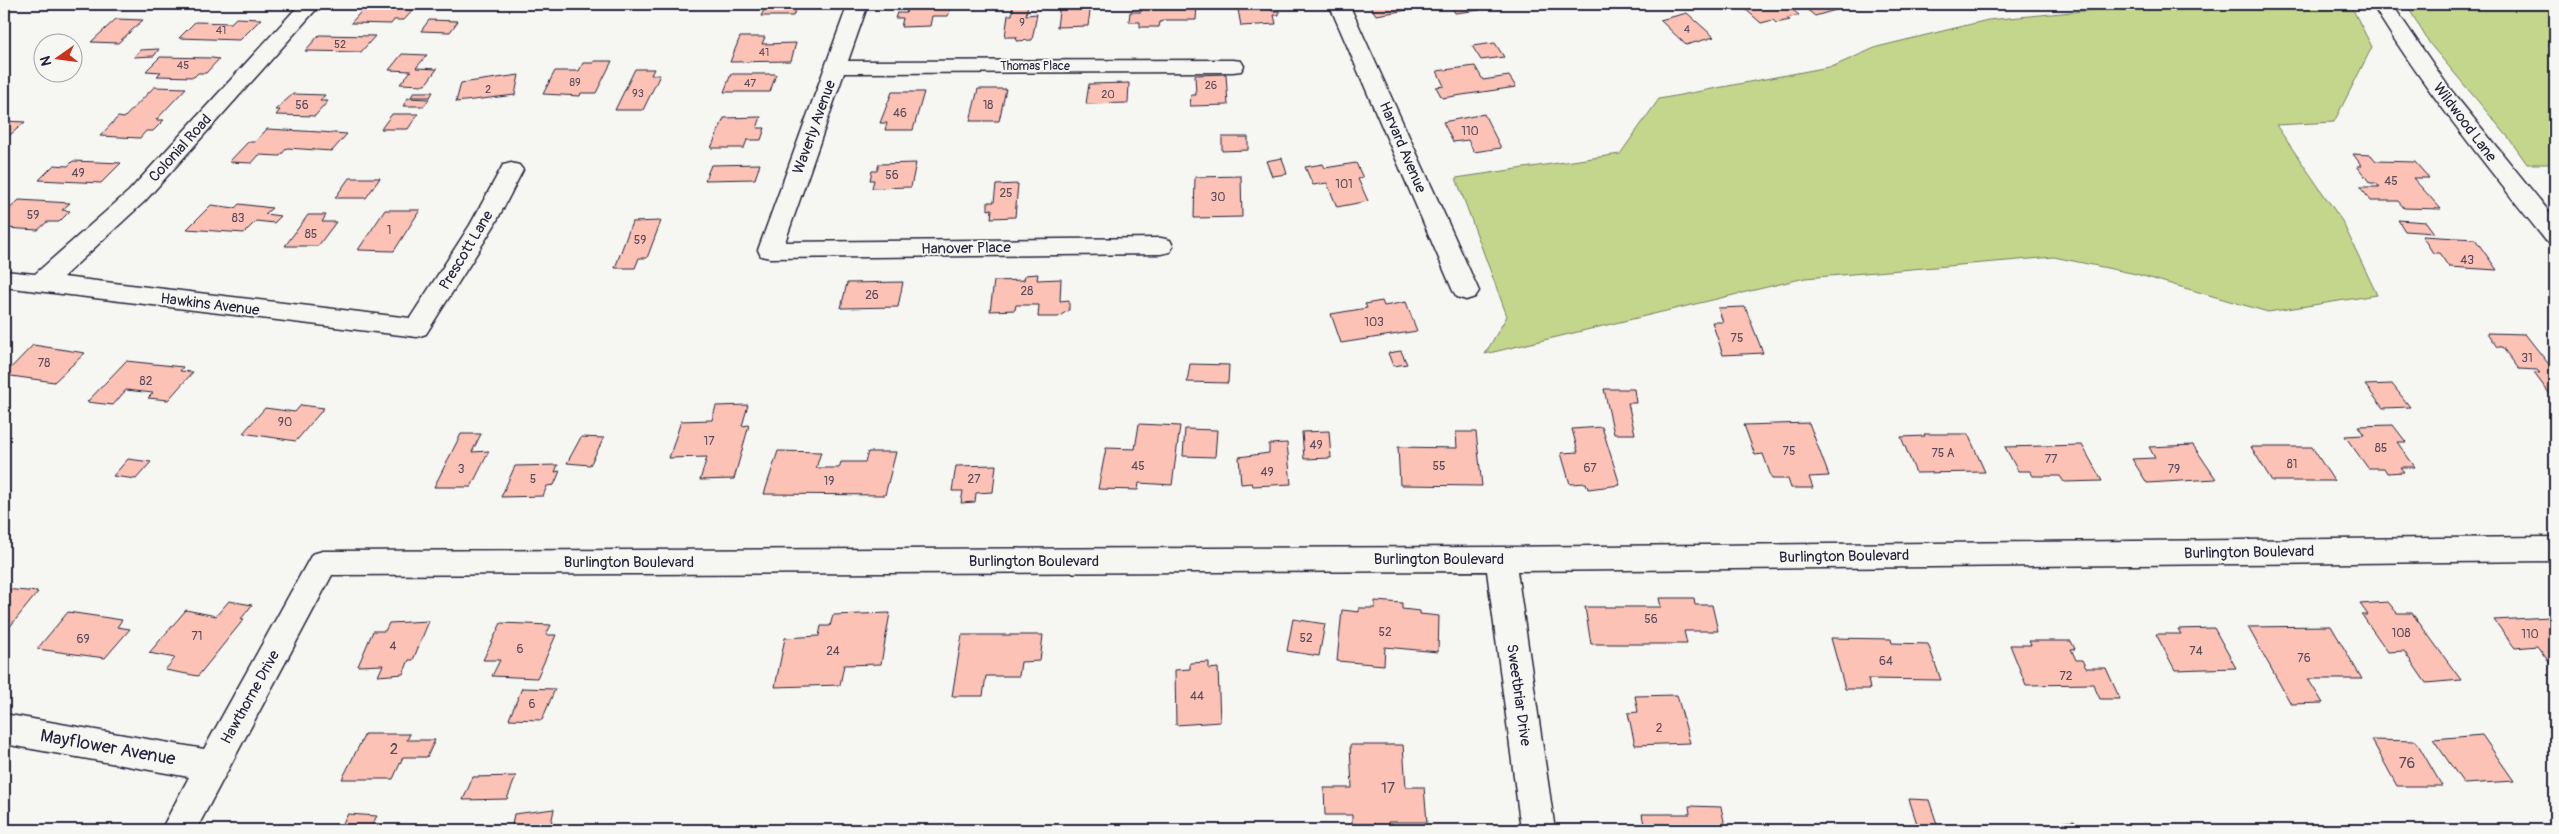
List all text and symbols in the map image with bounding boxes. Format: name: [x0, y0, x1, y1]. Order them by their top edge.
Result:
house number: 9: [1019, 16, 1025, 29]
house number: 4: [1684, 23, 1691, 36]
house number: 41: [216, 24, 226, 37]
north arrow: [32, 32, 82, 82]
house number: 52: [334, 38, 346, 51]
house number: 41: [759, 46, 769, 59]
text: N: [36, 54, 55, 68]
house number: 45: [177, 59, 189, 72]
street label: Thomas Place: [1000, 59, 1070, 74]
house number: 89: [569, 76, 581, 89]
house number: 47: [744, 77, 756, 90]
street label: Waverly Avenue: [789, 77, 840, 177]
house number: 26: [1205, 79, 1217, 92]
street label: Wildwood Lane: [2429, 79, 2501, 166]
house number: 2: [485, 83, 491, 96]
house number: 93: [632, 87, 644, 100]
house number: 20: [1101, 88, 1115, 101]
house number: 56: [295, 98, 309, 113]
house number: 18: [983, 98, 993, 113]
street label: Harvard Avenue: [1375, 99, 1431, 196]
house number: 46: [893, 106, 907, 121]
street label: Colonial Road: [145, 110, 216, 186]
house number: 110: [1461, 124, 1479, 139]
house number: 49: [71, 166, 85, 181]
house number: 56: [885, 168, 899, 183]
house number: 45: [2384, 174, 2398, 189]
house number: 101: [1335, 177, 1353, 192]
house number: 25: [999, 186, 1013, 201]
house number: 30: [1211, 190, 1225, 205]
street label: Prescott Lane: [435, 207, 498, 293]
house number: 59: [27, 208, 39, 223]
house number: 83: [232, 211, 245, 226]
house number: 1: [387, 223, 391, 238]
house number: 85: [305, 227, 317, 242]
house number: 59: [634, 233, 646, 248]
street label: Hanover Place: [921, 238, 1011, 259]
house number: 43: [2460, 253, 2474, 268]
house number: 28: [1021, 284, 1033, 299]
house number: 26: [865, 288, 879, 303]
street label: Hawkins Avenue: [159, 289, 261, 320]
house number: 103: [1364, 315, 1384, 330]
house number: 75: [1731, 331, 1743, 346]
house number: 31: [2521, 351, 2533, 366]
house number: 78: [38, 356, 50, 371]
house number: 82: [140, 374, 153, 389]
house number: 90: [278, 415, 292, 430]
house number: 17: [703, 434, 715, 449]
house number: 49: [1309, 438, 1323, 453]
house number: 85: [2375, 441, 2387, 456]
house number: 75: [1783, 444, 1795, 459]
house number: 75 A: [1931, 446, 1955, 461]
house number: 77: [2045, 452, 2058, 467]
house number: 81: [2287, 457, 2297, 472]
house number: 45: [1131, 459, 1145, 474]
house number: 55: [1432, 459, 1446, 474]
house number: 67: [1583, 461, 1597, 476]
house number: 3: [458, 462, 465, 477]
house number: 79: [2168, 462, 2180, 477]
house number: 49: [1260, 465, 1274, 480]
house number: 5: [530, 472, 536, 487]
house number: 27: [967, 472, 981, 487]
house number: 19: [824, 474, 834, 489]
street label: Burlington Boulevard: [2184, 542, 2314, 563]
street label: Burlington Boulevard: [1779, 546, 1909, 567]
street label: Burlington Boulevard: [1374, 550, 1504, 569]
street label: Burlington Boulevard: [969, 552, 1099, 571]
street label: Burlington Boulevard: [564, 553, 694, 572]
house number: 56: [1644, 612, 1658, 627]
house number: 52: [1378, 625, 1392, 640]
house number: 108: [2392, 626, 2410, 641]
house number: 110: [2521, 627, 2539, 642]
house number: 71: [191, 629, 203, 644]
house number: 52: [1299, 631, 1313, 646]
house number: 69: [76, 632, 90, 647]
house number: 4: [390, 639, 397, 654]
house number: 6: [517, 642, 524, 657]
street label: Sweetbriar Drive: [1502, 643, 1535, 748]
house number: 24: [826, 644, 840, 659]
house number: 74: [2189, 644, 2203, 659]
street label: Hawthorne Drive: [217, 647, 284, 747]
house number: 76: [2297, 651, 2311, 666]
house number: 64: [1879, 654, 1893, 669]
house number: 72: [2059, 669, 2073, 684]
house number: 44: [1190, 689, 1204, 704]
house number: 6: [529, 697, 536, 712]
house number: 2: [1656, 721, 1663, 736]
street label: Mayflower Avenue: [39, 724, 177, 771]
house number: 2: [390, 740, 398, 759]
house number: 76: [2399, 754, 2415, 773]
house number: 17: [1381, 779, 1395, 798]

